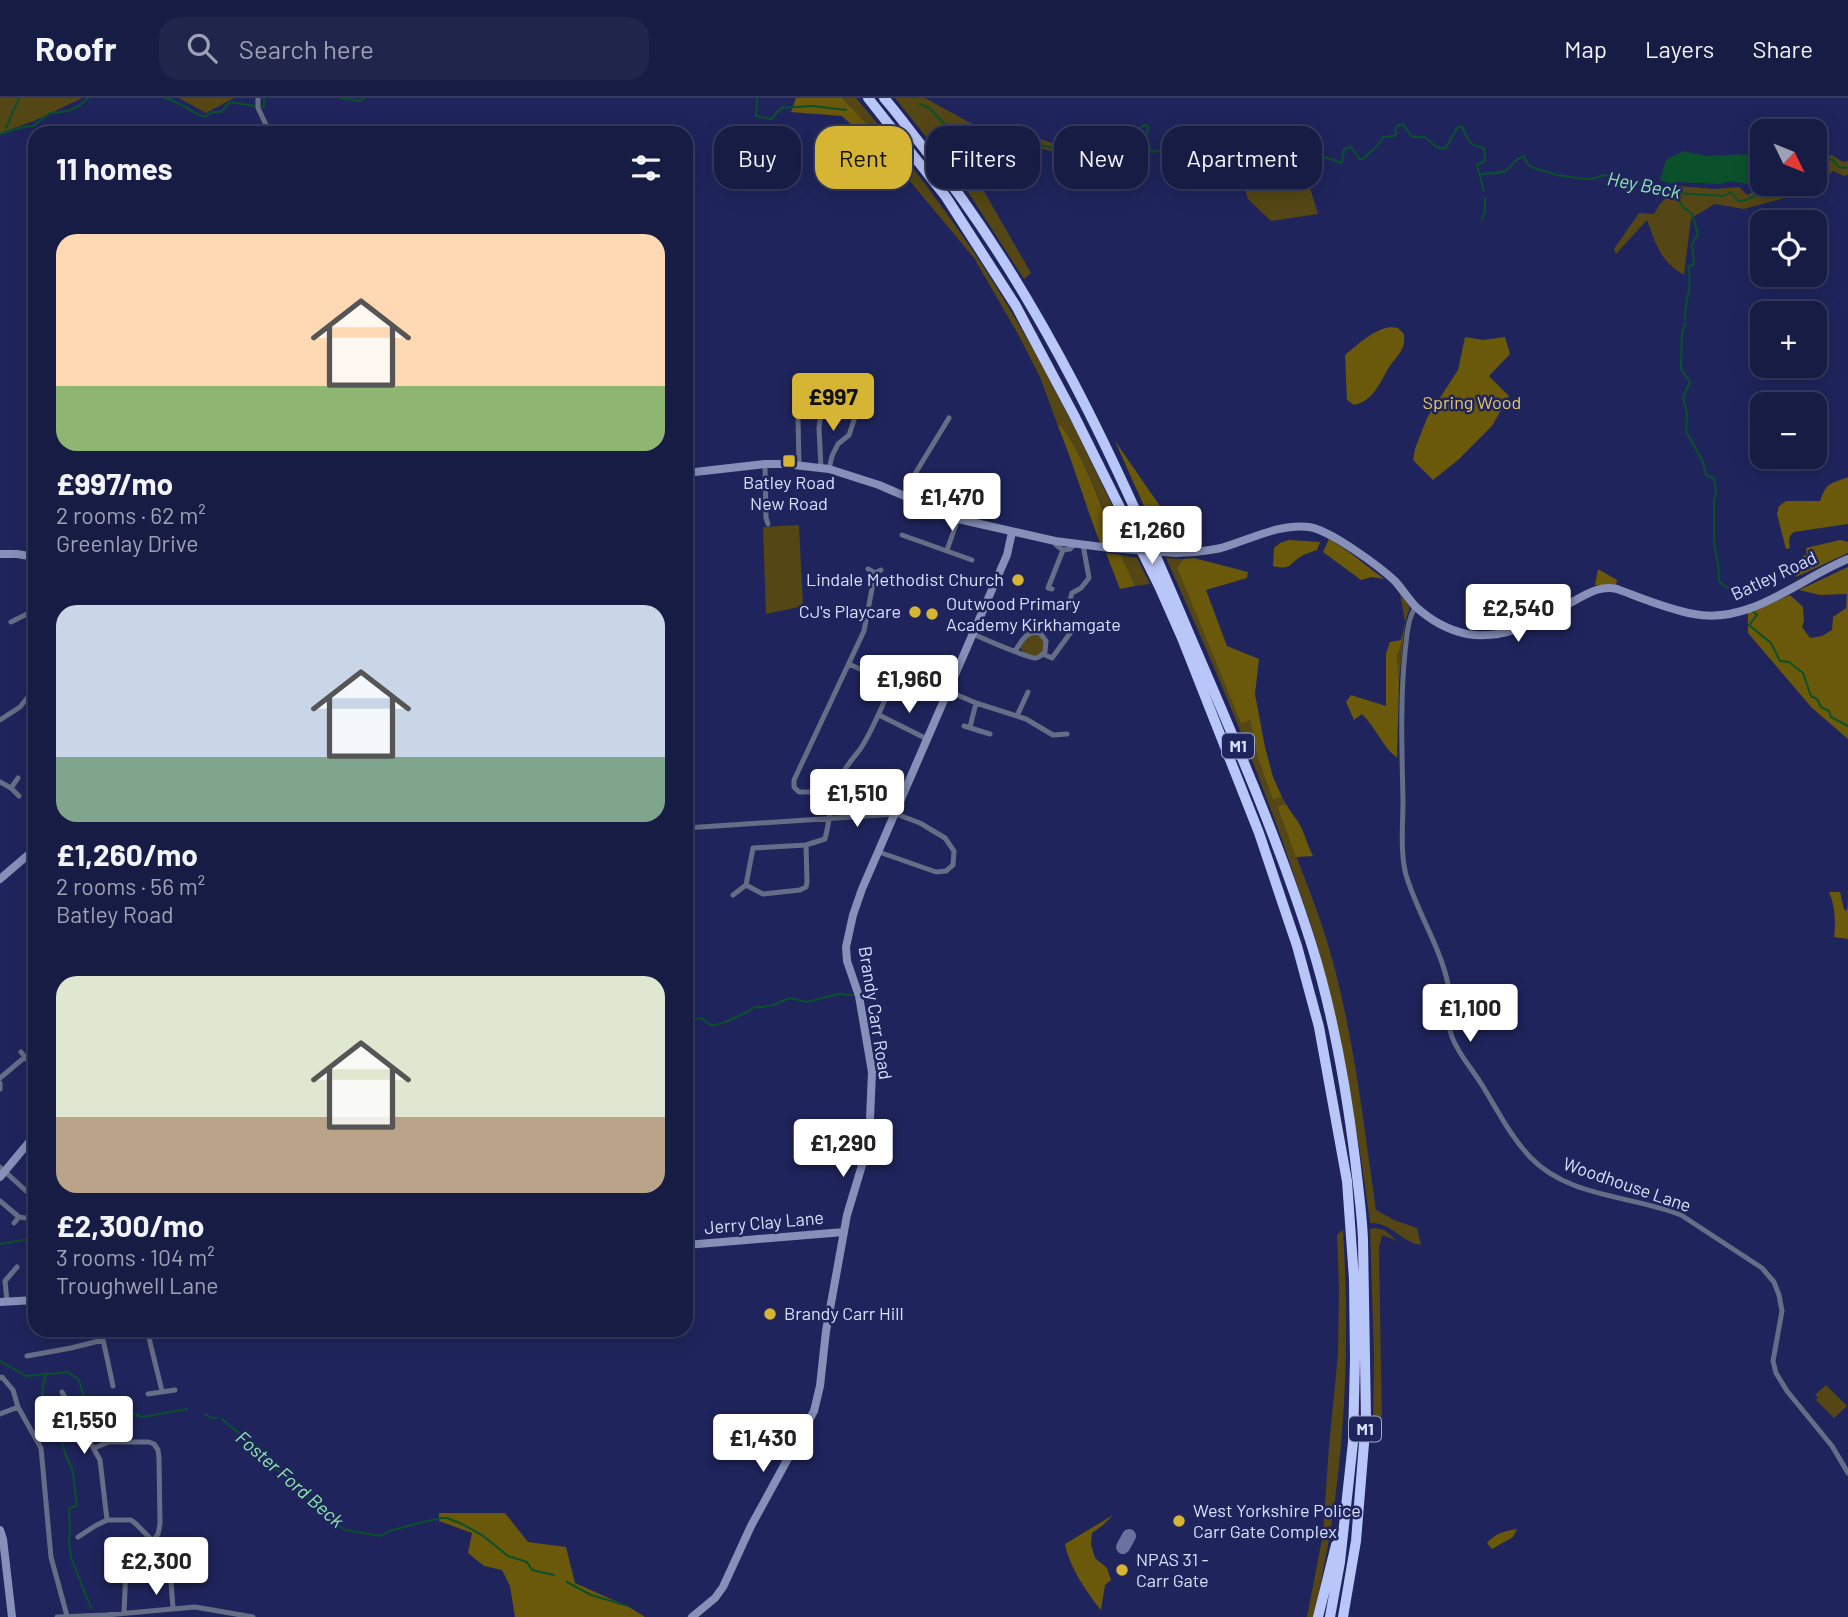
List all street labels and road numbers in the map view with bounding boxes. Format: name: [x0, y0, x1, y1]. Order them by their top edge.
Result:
street label: Batley Road: [1727, 546, 1820, 605]
road number: M1: [1222, 734, 1254, 758]
street label: Brandy Carr Road: [855, 945, 897, 1081]
street label: Woodhouse Lane: [1560, 1152, 1694, 1216]
street label: Jerry Clay Lane: [703, 1206, 825, 1238]
road number: M1: [1349, 1416, 1381, 1442]

